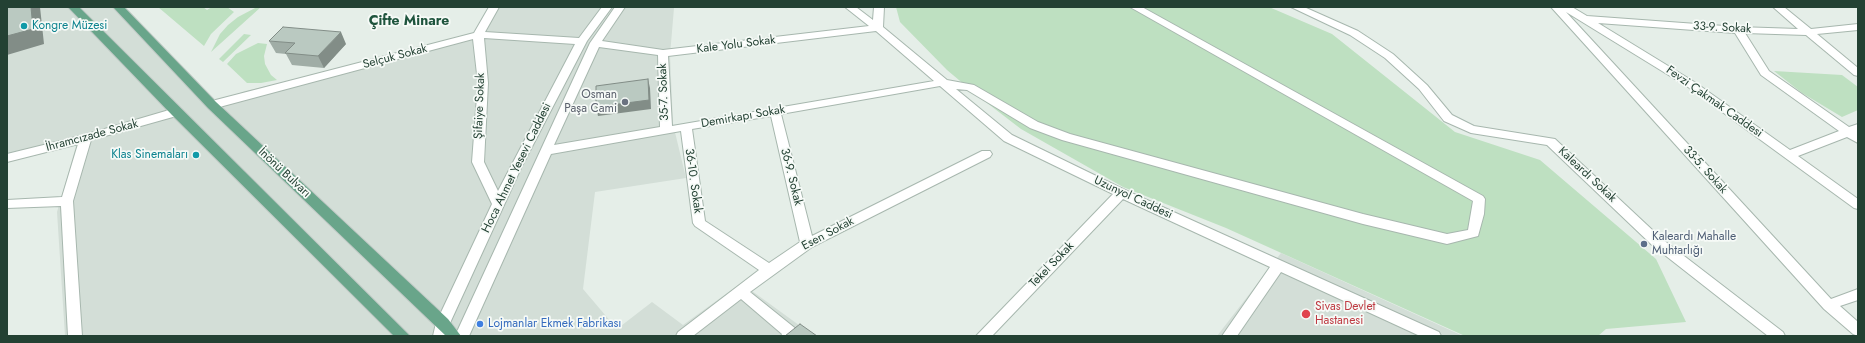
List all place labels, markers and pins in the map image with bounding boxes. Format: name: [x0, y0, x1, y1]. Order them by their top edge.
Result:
place label: Kongre Müzesi: [32, 19, 107, 33]
marker: Kongre Müzesi: [19, 21, 29, 31]
place label: Osman Paşa Cami: [564, 88, 617, 116]
marker: Osman Paşa Cami: [620, 97, 630, 107]
place label: Klas Sinemaları: [111, 148, 188, 162]
marker: Klas Sinemaları: [191, 150, 201, 160]
place label: Kaleardı Mahalle Muhtarlığı: [1652, 230, 1736, 258]
marker: Kaleardı Mahalle Muhtarlığı: [1639, 239, 1649, 249]
place label: Sivas Devlet Hastanesi: [1315, 300, 1375, 328]
marker: Sivas Devlet Hastanesi: [1300, 308, 1312, 320]
place label: Lojmanlar Ekmek Fabrikası: [488, 317, 621, 331]
marker: Lojmanlar Ekmek Fabrikası: [475, 319, 485, 329]

